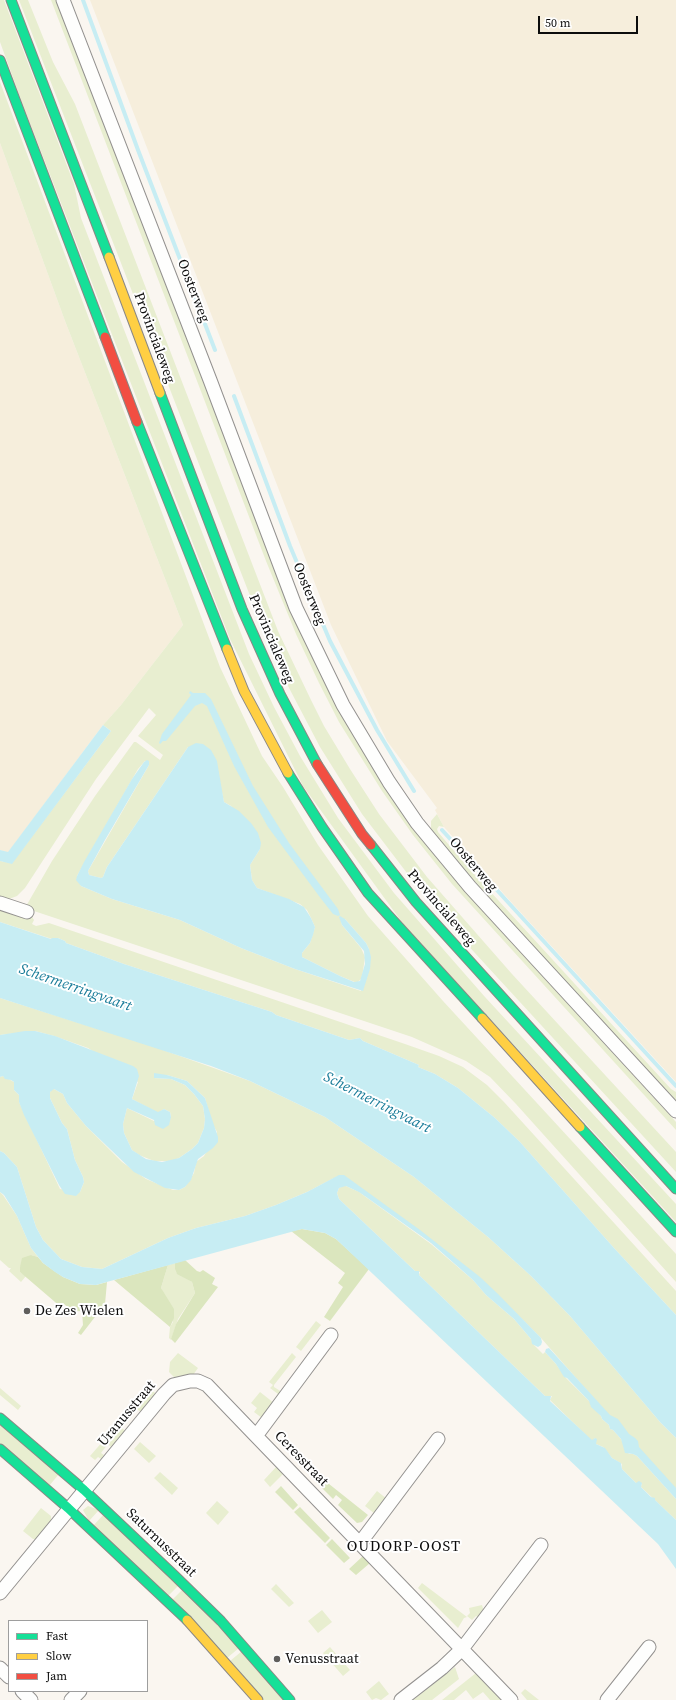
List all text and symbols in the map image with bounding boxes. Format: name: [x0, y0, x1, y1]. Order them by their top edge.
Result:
scale bar: [540, 8, 640, 34]
text: 50 m: [545, 15, 571, 31]
street label: Oosterweg: [173, 257, 213, 325]
street label: Provincialeweg: [130, 290, 178, 386]
street label: Oosterweg: [289, 560, 329, 628]
street label: Provincialeweg: [245, 592, 297, 686]
street label: Oosterweg: [445, 834, 501, 896]
street label: Provincialeweg: [403, 866, 479, 950]
water label: Schermerringvaart: [16, 960, 134, 1016]
water label: Schermerringvaart: [321, 1068, 433, 1138]
place label: De Zes Wielen: [35, 1303, 124, 1319]
marker: De Zes Wielen: [22, 1306, 32, 1316]
street label: Uranusstraat: [95, 1378, 159, 1450]
street label: Ceresstraat: [271, 1428, 331, 1490]
street label: Saturnusstraat: [123, 1505, 199, 1581]
district label: OUDORP-OOST: [347, 1538, 461, 1556]
legend: [8, 1620, 148, 1692]
text: Fast: [46, 1628, 68, 1644]
text: Slow: [46, 1648, 71, 1664]
place label: Venusstraat: [285, 1651, 358, 1667]
marker: Venusstraat: [272, 1654, 282, 1664]
text: Jam: [46, 1668, 67, 1684]

